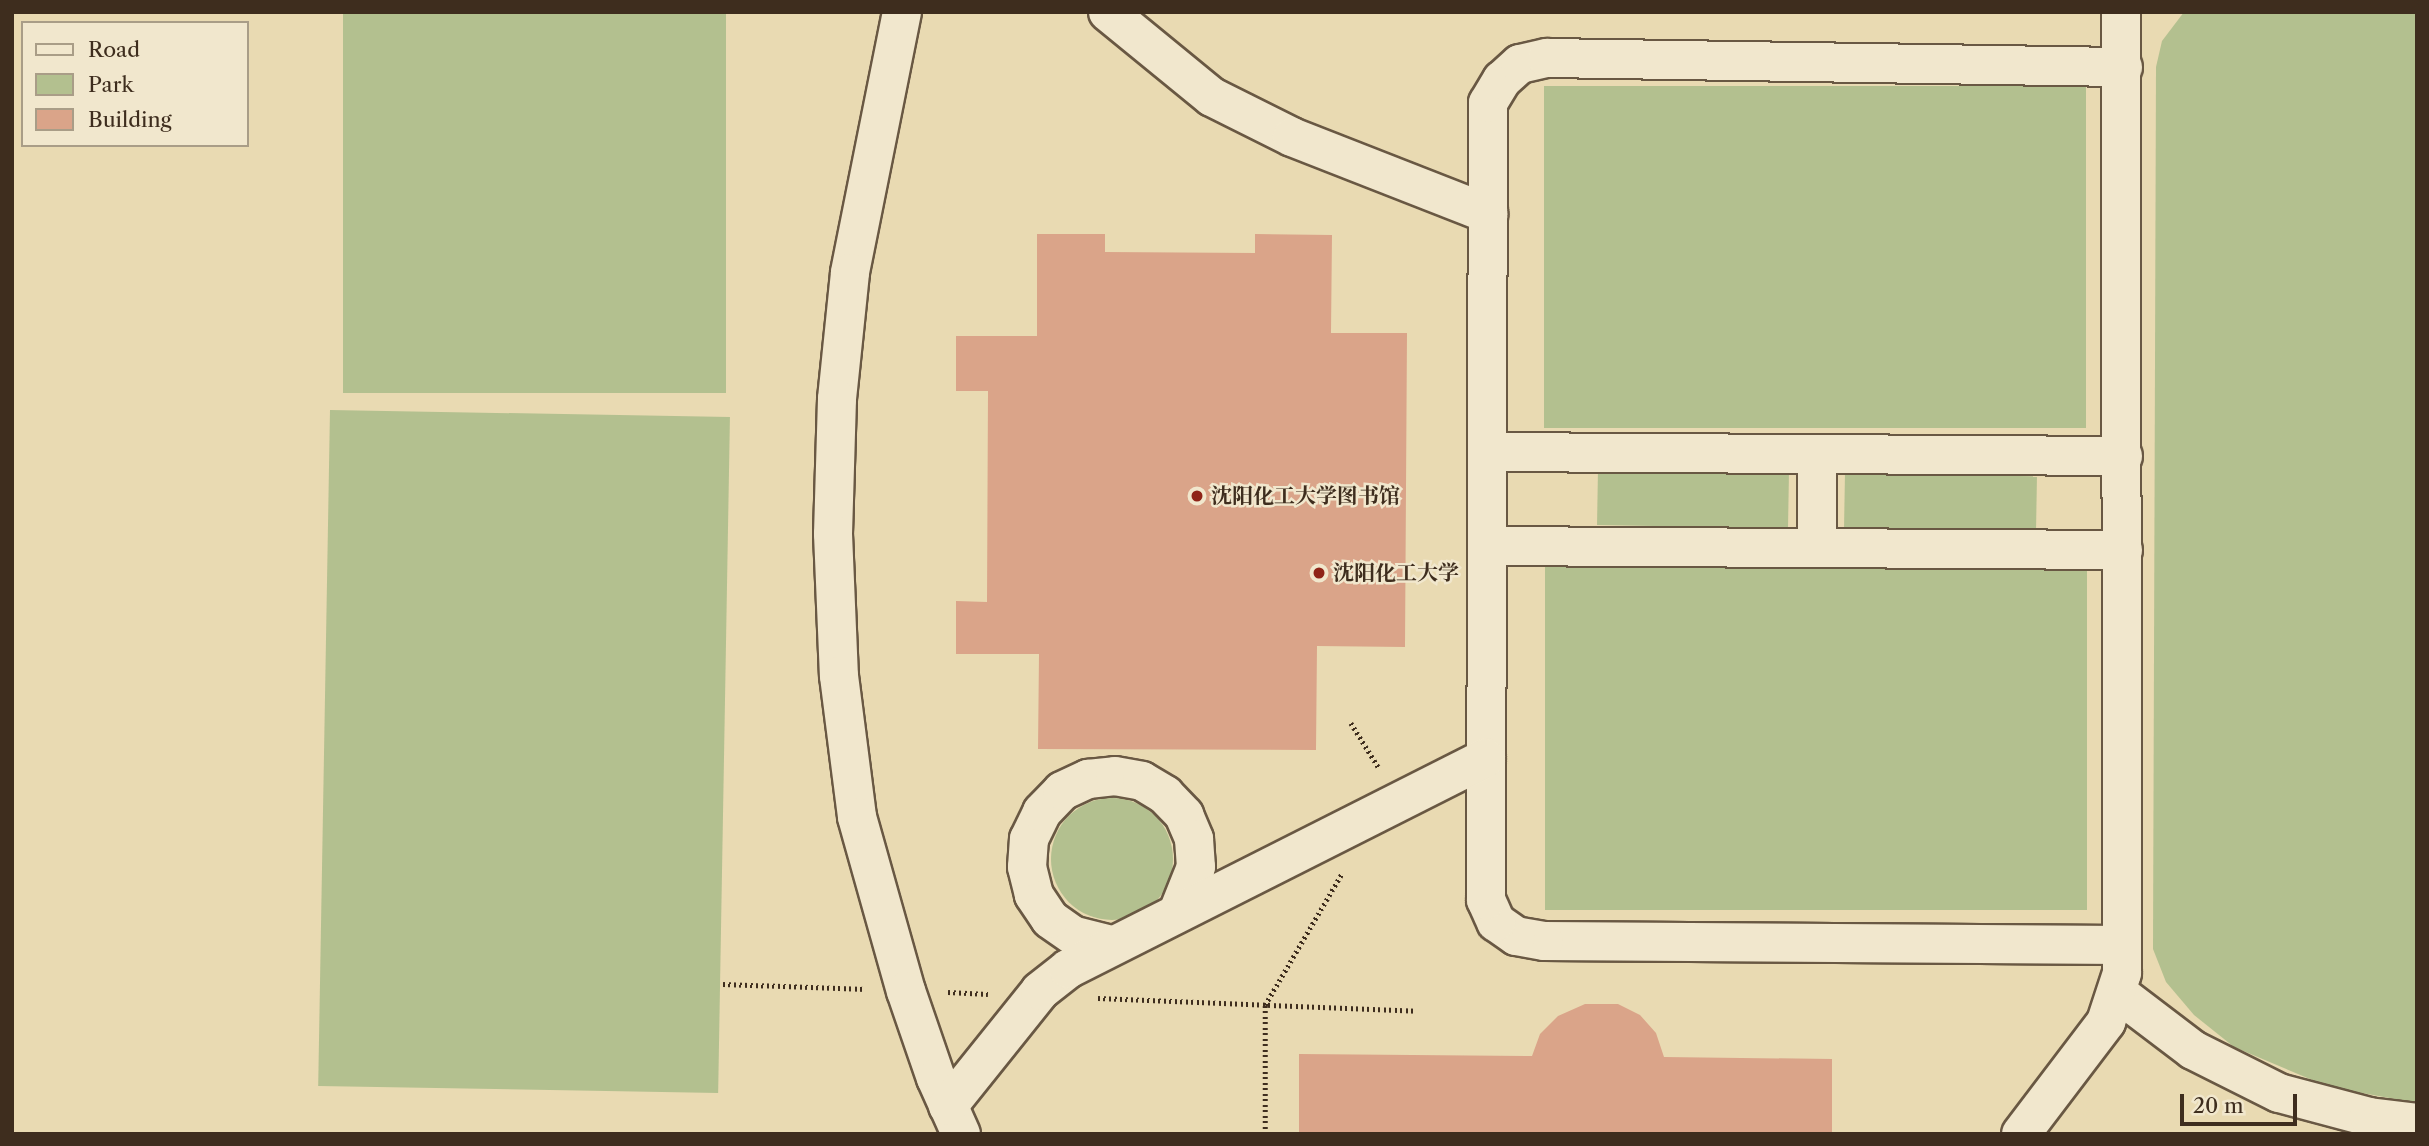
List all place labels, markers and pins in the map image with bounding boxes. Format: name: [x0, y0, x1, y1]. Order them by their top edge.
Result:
place label: 沈阳化工大学图书馆: [1211, 483, 1400, 509]
marker: 沈阳化工大学图书馆: [1189, 488, 1205, 504]
place label: 沈阳化工大学: [1333, 560, 1459, 586]
marker: 沈阳化工大学: [1311, 565, 1327, 581]

